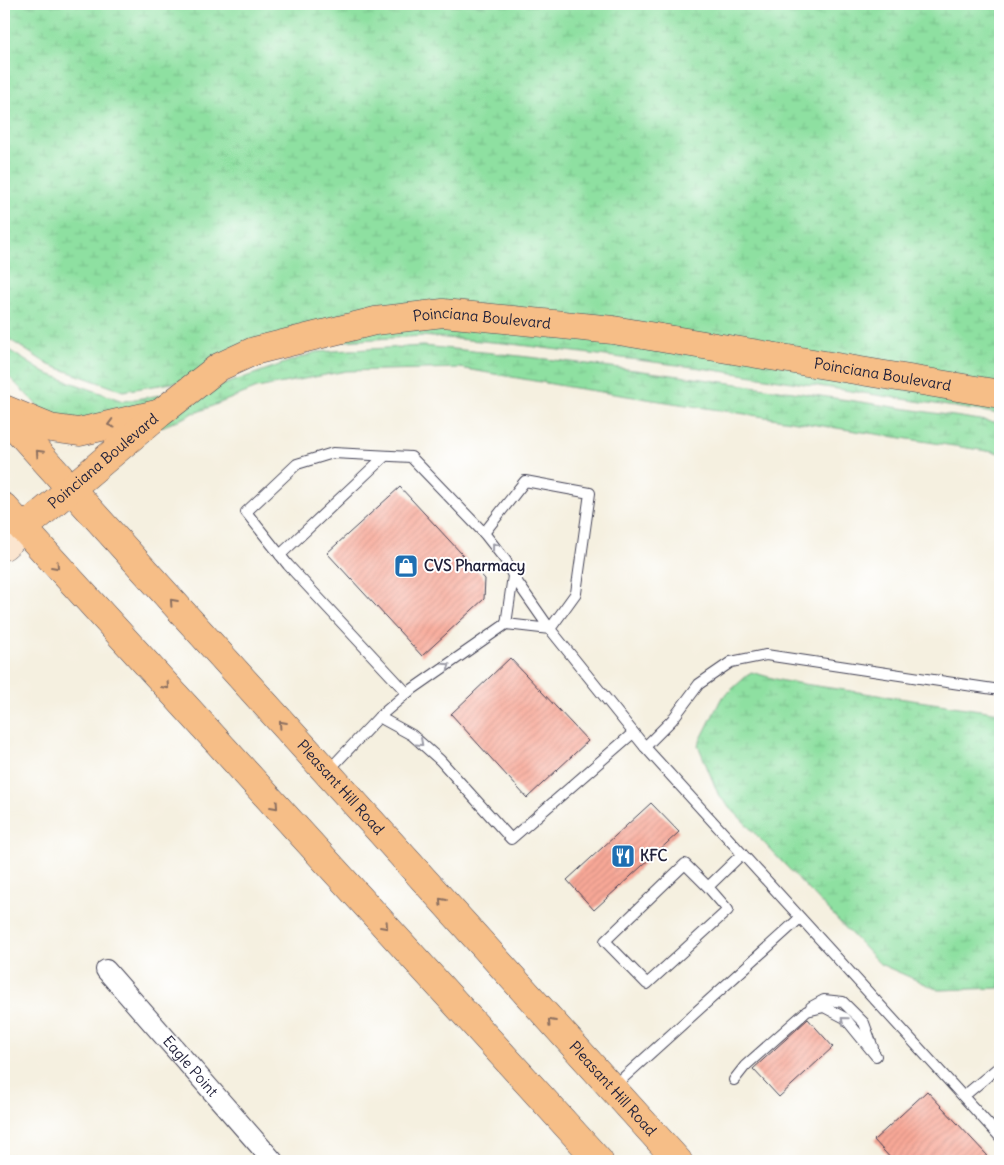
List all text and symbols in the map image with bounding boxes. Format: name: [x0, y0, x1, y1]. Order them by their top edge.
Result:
street label: Poinciana Boulevard: [412, 303, 552, 333]
street label: Poinciana Boulevard: [813, 353, 953, 395]
street label: Poinciana Boulevard: [44, 409, 162, 513]
one-way arrow: [108, 418, 116, 428]
one-way arrow: [36, 450, 45, 459]
one-way arrow: [492, 543, 500, 552]
shop icon: CVS Pharmacy: [393, 553, 419, 579]
place label: CVS Pharmacy: [424, 556, 525, 576]
one-way arrow: [50, 560, 59, 569]
one-way arrow: [170, 599, 179, 608]
one-way arrow: [442, 663, 451, 672]
one-way arrow: [160, 680, 169, 689]
one-way arrow: [278, 720, 287, 729]
street label: Pleasant Hill Road: [293, 736, 389, 839]
one-way arrow: [415, 737, 424, 746]
one-way arrow: [269, 800, 278, 809]
restaurant icon: KFC: [610, 843, 636, 869]
place label: KFC: [640, 846, 668, 865]
one-way arrow: [439, 898, 448, 907]
one-way arrow: [379, 920, 388, 929]
one-way arrow: [841, 1017, 850, 1025]
one-way arrow: [548, 1018, 557, 1027]
street label: Eagle Point: [159, 1032, 222, 1100]
street label: Pleasant Hill Road: [565, 1037, 661, 1140]

